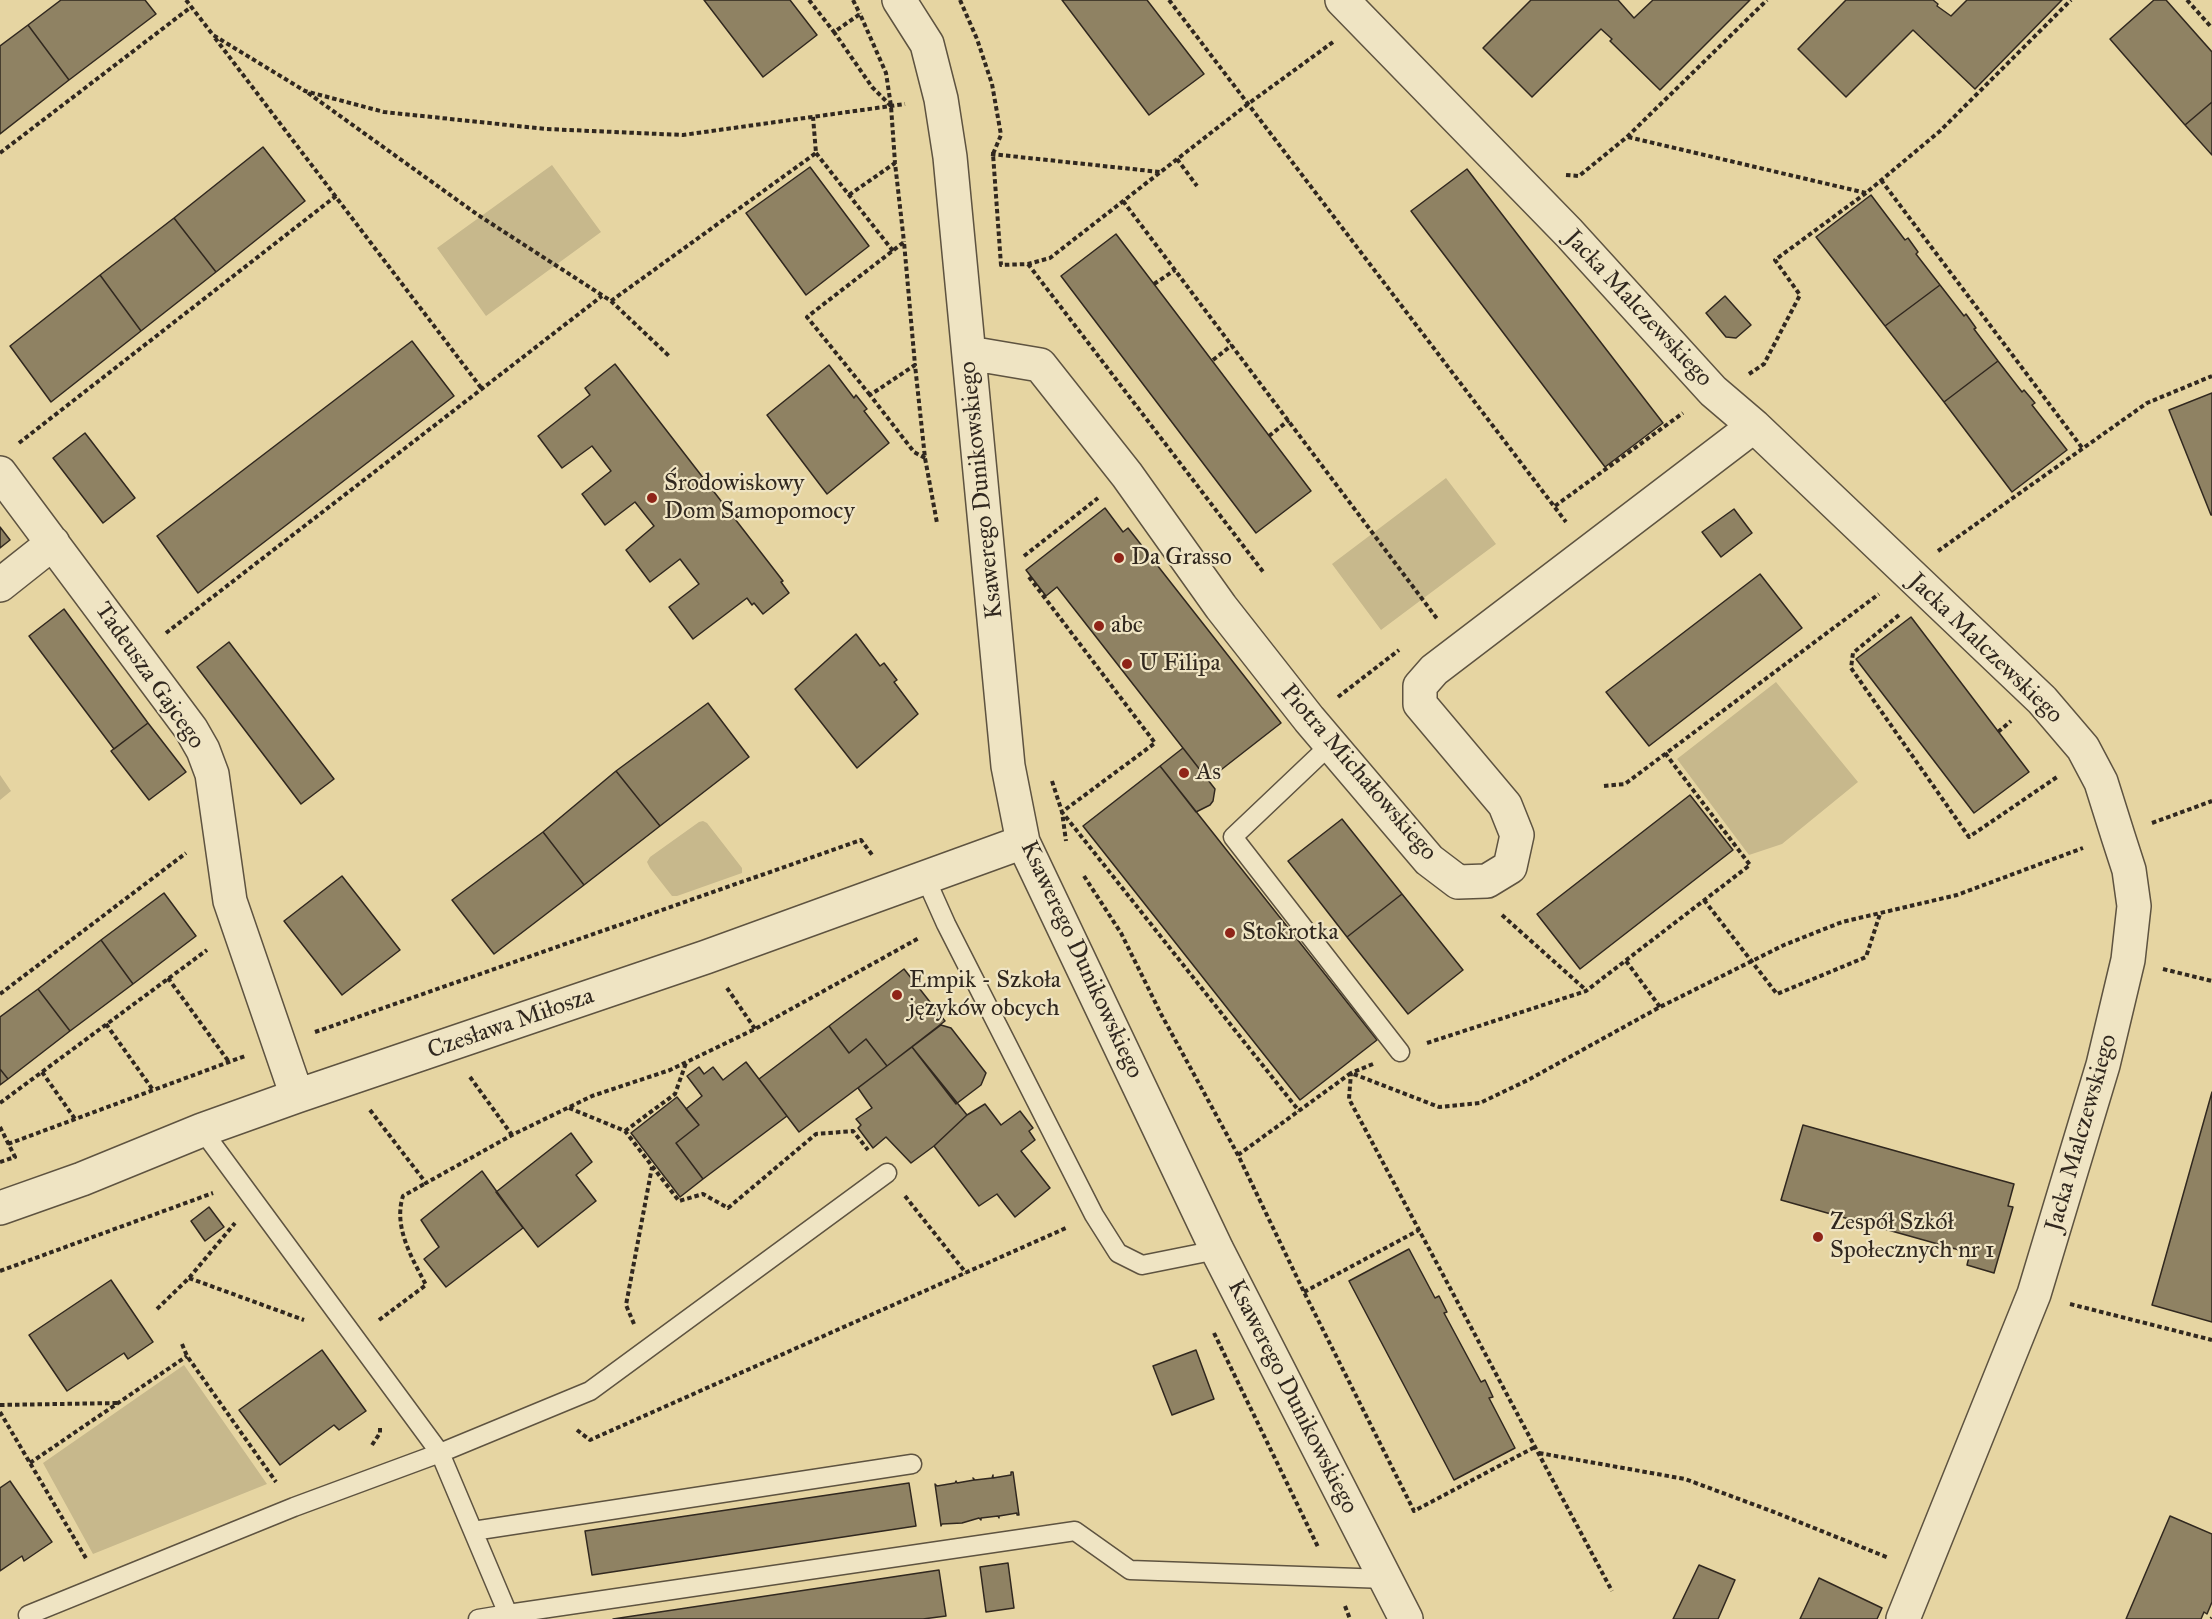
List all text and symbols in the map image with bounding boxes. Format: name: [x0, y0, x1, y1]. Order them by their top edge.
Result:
street label: Jacka Malczewskiego: [1558, 225, 1718, 393]
street label: Ksawerego Dunikowskiego: [954, 360, 1010, 620]
place label: Środowiskowy Dom Samopomocy: [664, 470, 855, 526]
marker: Środowiskowy Dom Samopomocy: [645, 491, 659, 505]
place label: Da Grasso: [1131, 544, 1232, 572]
marker: Da Grasso: [1112, 551, 1126, 565]
street label: Jacka Malczewskiego: [1902, 568, 2068, 730]
street label: Tadeusza Gajcego: [88, 597, 210, 755]
place label: abc: [1111, 612, 1143, 640]
marker: abc: [1092, 619, 1106, 633]
place label: U Filipa: [1139, 650, 1221, 678]
marker: U Filipa: [1120, 657, 1134, 671]
street label: Piotra Michałowskiego: [1274, 679, 1442, 867]
place label: As: [1196, 759, 1221, 787]
marker: As: [1177, 766, 1191, 780]
street label: Ksawerego Dunikowskiego: [1013, 837, 1149, 1083]
place label: Stokrotka: [1242, 919, 1339, 947]
marker: Stokrotka: [1223, 926, 1237, 940]
place label: Empik - Szkoła języków obcych: [909, 967, 1061, 1023]
street label: Czesława Miłosza: [424, 982, 598, 1066]
marker: Empik - Szkoła języków obcych: [890, 988, 904, 1002]
street label: Jacka Malczewskiego: [2040, 1031, 2124, 1235]
place label: Zespół Szkół Społecznych nr 1: [1830, 1209, 1995, 1265]
marker: Zespół Szkół Społecznych nr 1: [1811, 1230, 1825, 1244]
street label: Ksawerego Dunikowskiego: [1220, 1275, 1364, 1519]

